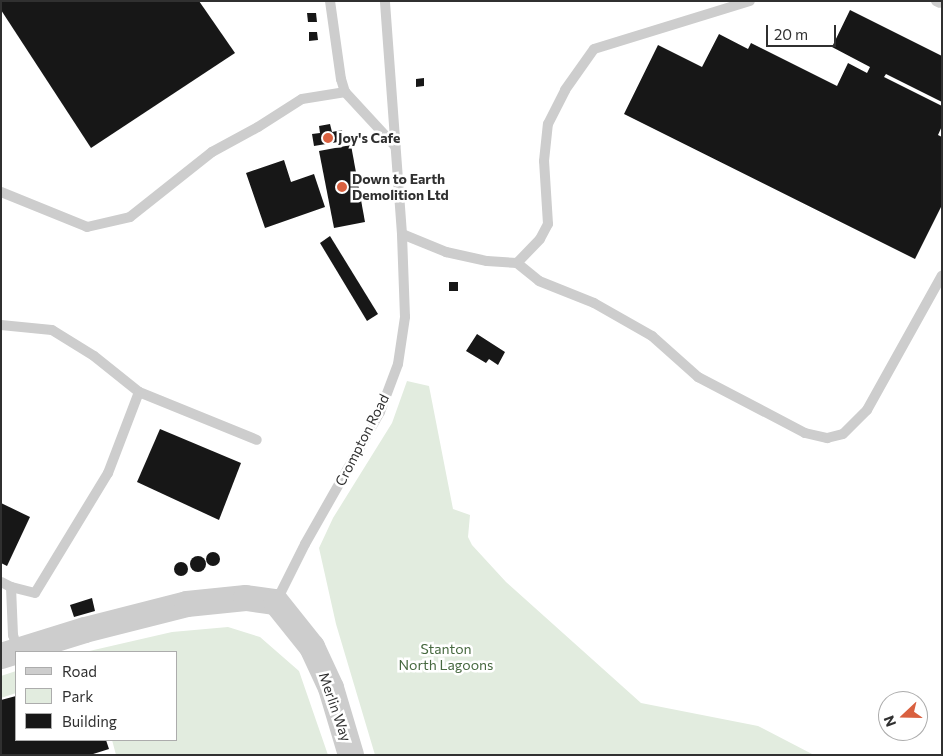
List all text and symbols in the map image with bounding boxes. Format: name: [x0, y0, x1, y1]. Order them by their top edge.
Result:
scale bar: [768, 15, 838, 47]
text: 20 m: [774, 25, 808, 43]
place label: Joy's Cafe: [338, 130, 400, 146]
marker: Joy's Cafe: [322, 132, 334, 144]
place label: Down to Earth Demolition Ltd: [352, 171, 449, 203]
marker: Down to Earth Demolition Ltd: [336, 181, 348, 193]
street label: Crompton Road: [332, 391, 392, 489]
park label: Stanton North Lagoons: [399, 641, 493, 674]
legend: [15, 651, 178, 741]
text: Road: [62, 662, 97, 680]
street label: Merlin Way: [315, 670, 355, 744]
text: Park: [62, 687, 93, 705]
north arrow: [878, 691, 928, 741]
text: Building: [62, 712, 117, 730]
text: N: [880, 713, 899, 729]

